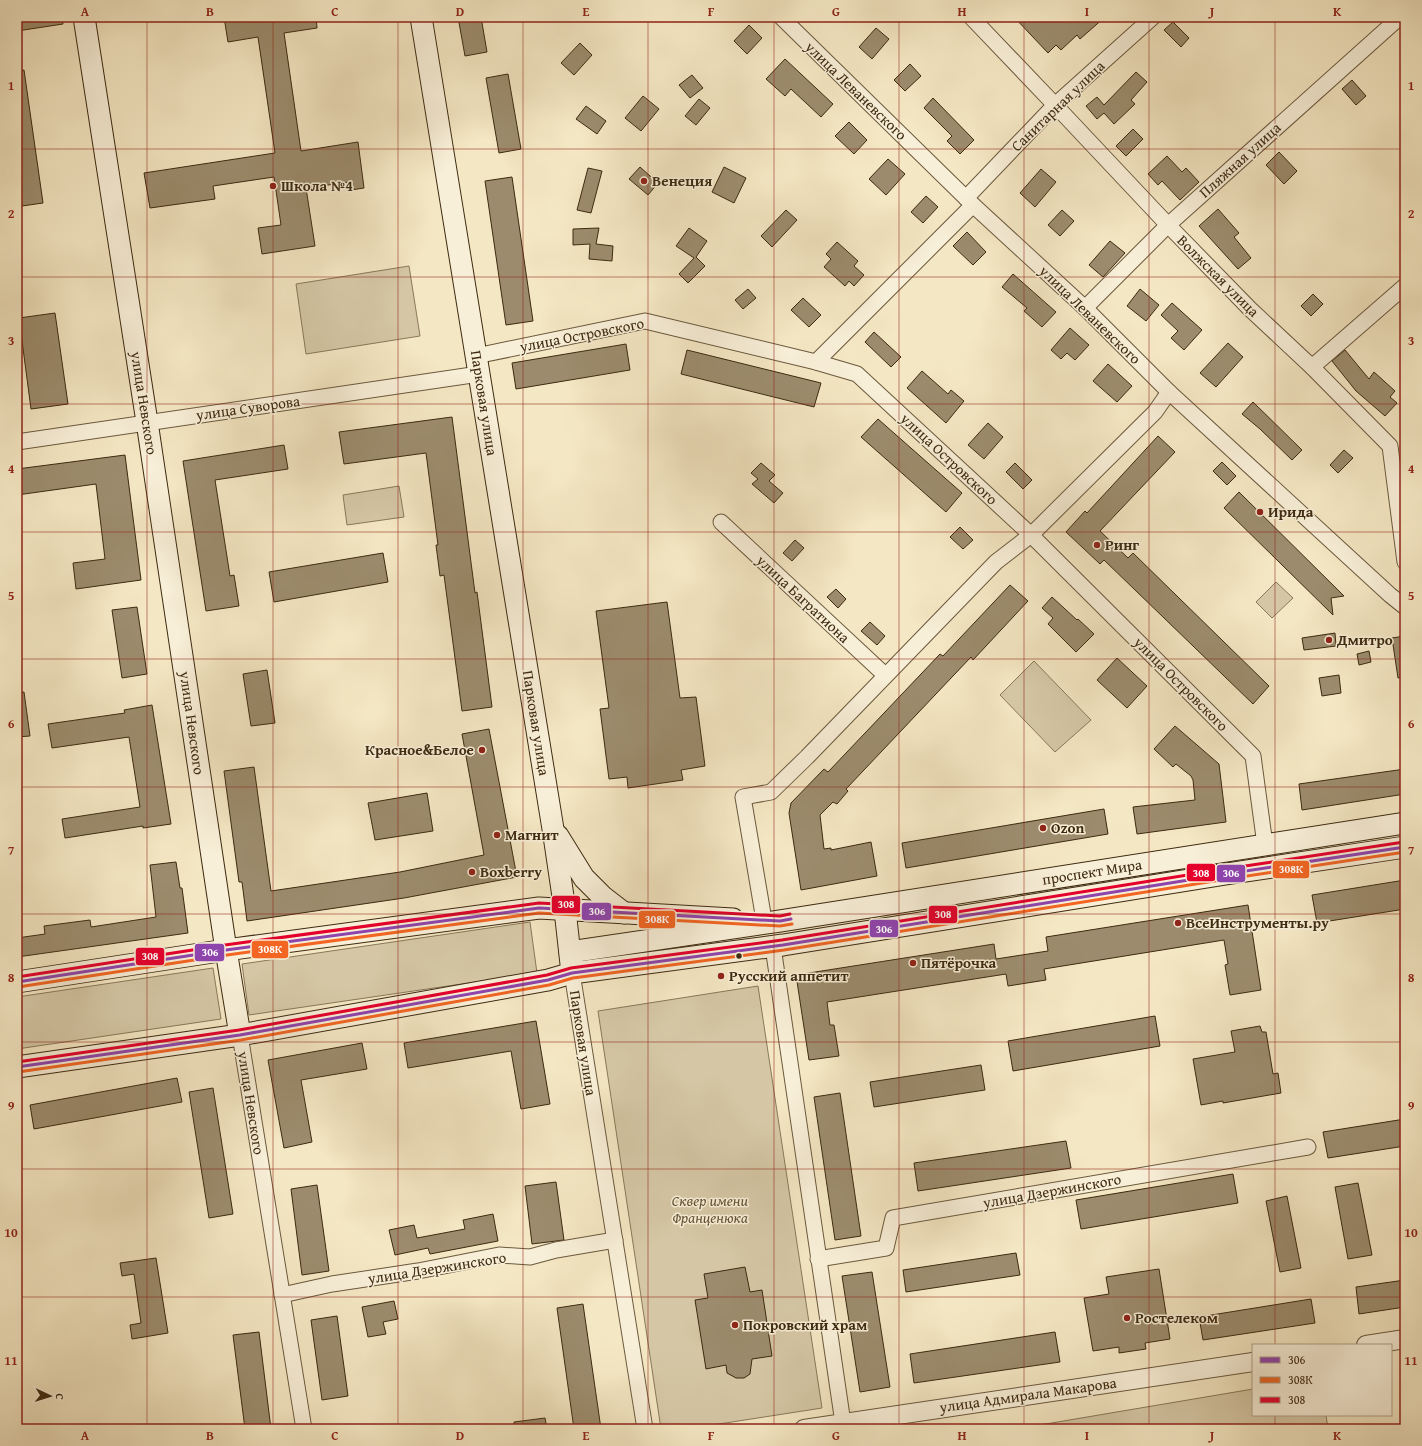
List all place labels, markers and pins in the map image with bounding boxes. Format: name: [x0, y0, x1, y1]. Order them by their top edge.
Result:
place label: Венеция: [652, 170, 712, 191]
place label: Школа №4: [281, 175, 353, 196]
marker: Венеция: [639, 176, 649, 186]
marker: Школа №4: [268, 181, 278, 191]
place label: Ирида: [1268, 501, 1314, 522]
marker: Ирида: [1255, 507, 1265, 517]
place label: Ринг: [1105, 534, 1139, 555]
marker: Ринг: [1092, 540, 1102, 550]
place label: Дмитро: [1336, 629, 1393, 650]
marker: Дмитро: [1324, 635, 1334, 645]
place label: Красное&Белое: [365, 739, 474, 760]
marker: Красное&Белое: [477, 745, 487, 755]
place label: Ozon: [1051, 817, 1085, 838]
marker: Ozon: [1038, 823, 1048, 833]
place label: Магнит: [505, 824, 560, 845]
marker: Магнит: [492, 830, 502, 840]
place label: Boxberry: [480, 861, 542, 882]
marker: Boxberry: [467, 867, 477, 877]
place label: ВсеИнструменты.ру: [1186, 912, 1329, 933]
marker: ВсеИнструменты.ру: [1173, 918, 1183, 928]
unlabelled marker: [734, 951, 744, 961]
place label: Пятёрочка: [921, 952, 997, 973]
marker: Пятёрочка: [908, 958, 918, 968]
place label: Русский аппетит: [729, 965, 850, 986]
marker: Русский аппетит: [716, 971, 726, 981]
place label: Ростелеком: [1135, 1307, 1218, 1328]
marker: Ростелеком: [1122, 1313, 1132, 1323]
place label: Покровский храм: [743, 1314, 867, 1335]
marker: Покровский храм: [730, 1320, 740, 1330]

